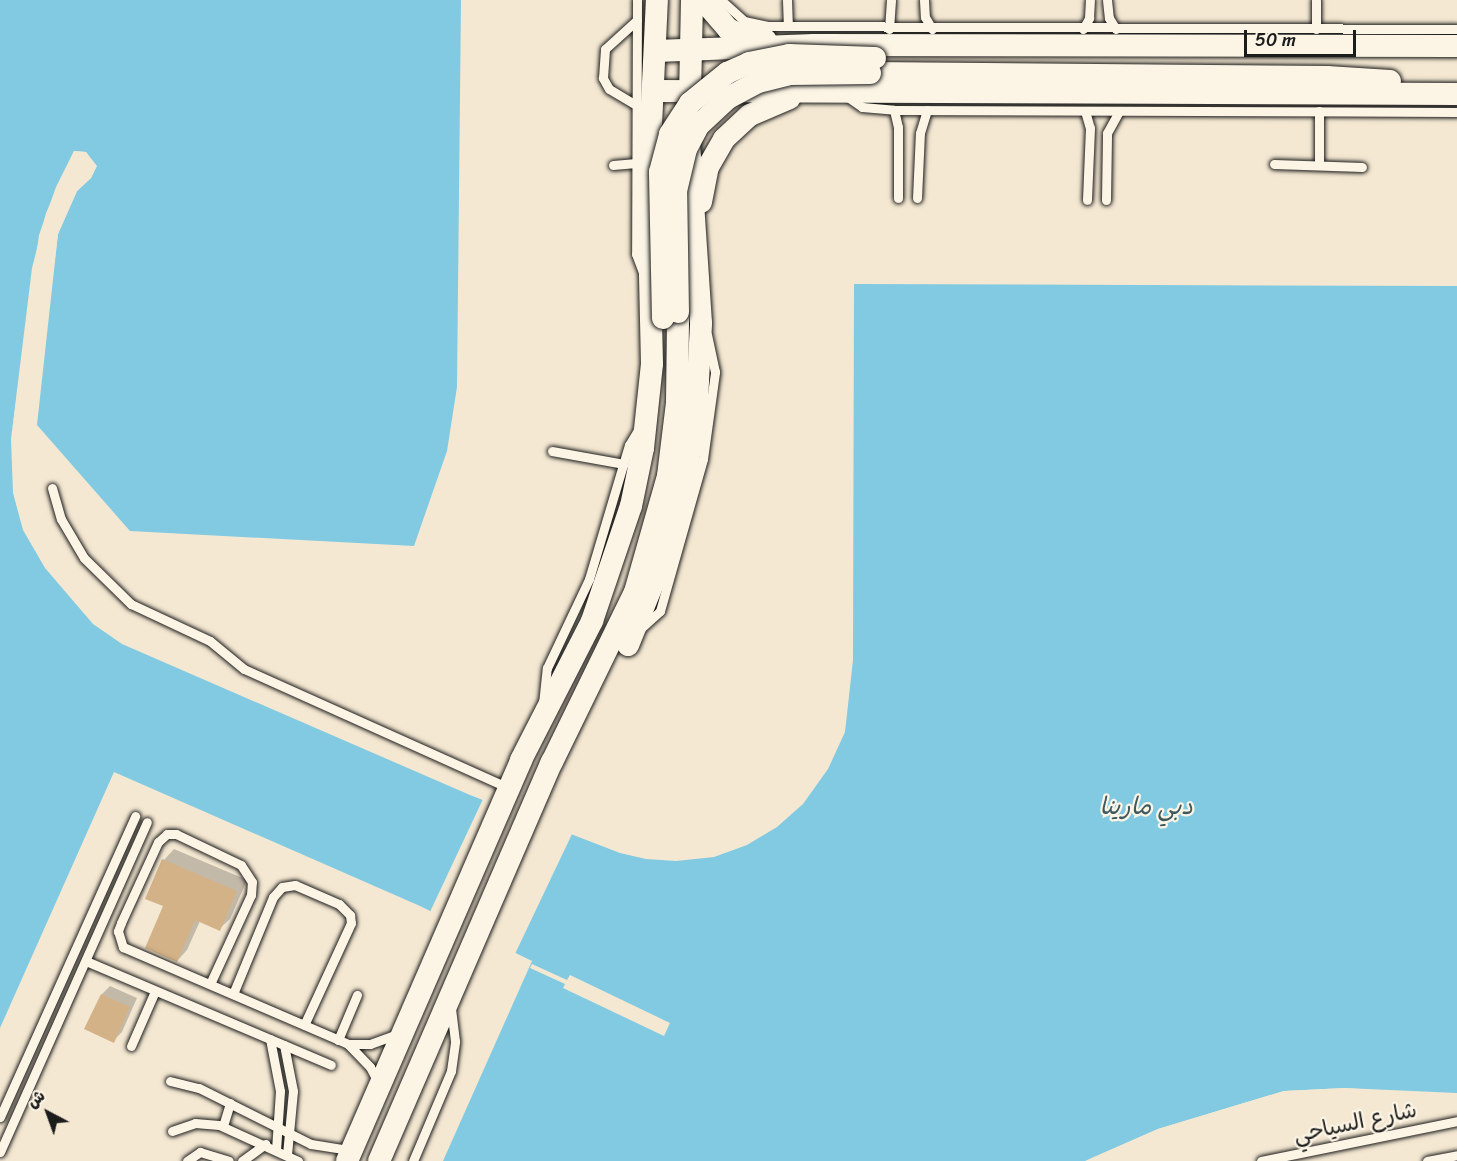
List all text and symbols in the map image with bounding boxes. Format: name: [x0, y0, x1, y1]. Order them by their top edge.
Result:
scale bar: [1247, 18, 1360, 56]
text: 50 m: [1255, 24, 1296, 56]
water label: دبي مارينا: [1099, 793, 1193, 821]
text: ش: [20, 1082, 52, 1116]
north arrow: [18, 1083, 78, 1143]
street label: شارع السياحي: [1291, 1096, 1419, 1148]

